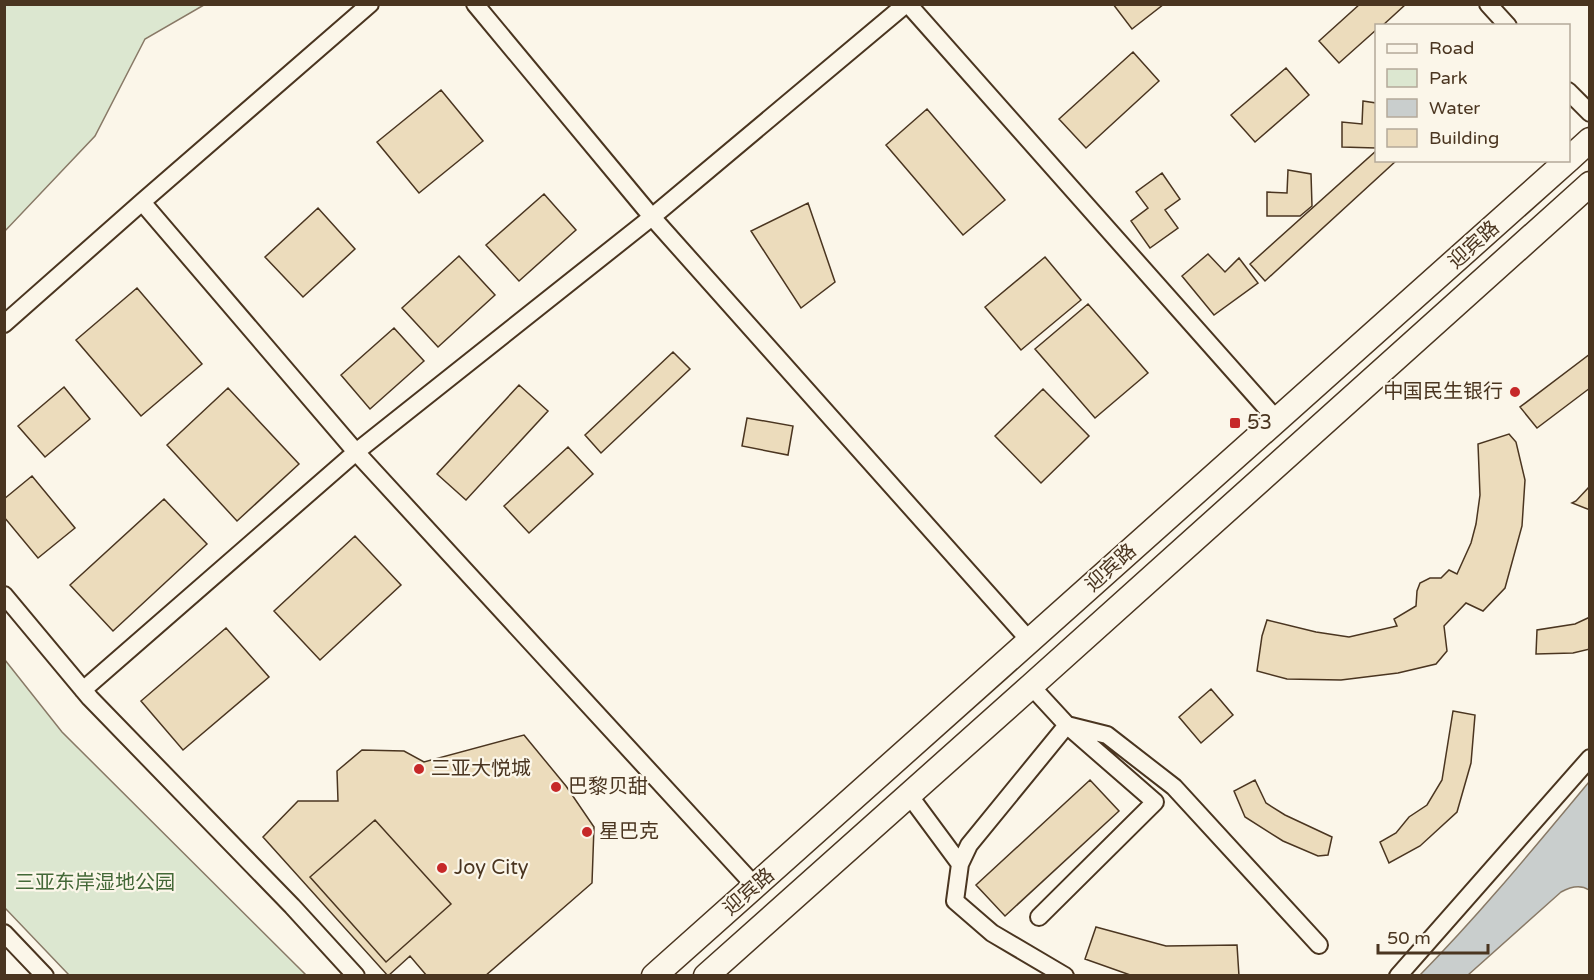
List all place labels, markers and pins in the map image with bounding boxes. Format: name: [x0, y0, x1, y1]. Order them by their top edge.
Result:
place label: 中国民生银行: [1383, 380, 1503, 404]
marker: 中国民生银行: [1508, 385, 1522, 399]
place label: 53: [1247, 411, 1272, 435]
marker: 53: [1228, 416, 1242, 430]
place label: 三亚大悦城: [431, 757, 531, 781]
marker: 三亚大悦城: [412, 762, 426, 776]
place label: 巴黎贝甜: [568, 775, 648, 799]
marker: 巴黎贝甜: [549, 780, 563, 794]
place label: 星巴克: [599, 820, 659, 844]
marker: 星巴克: [580, 825, 594, 839]
place label: Joy City: [454, 856, 529, 880]
marker: Joy City: [435, 861, 449, 875]

